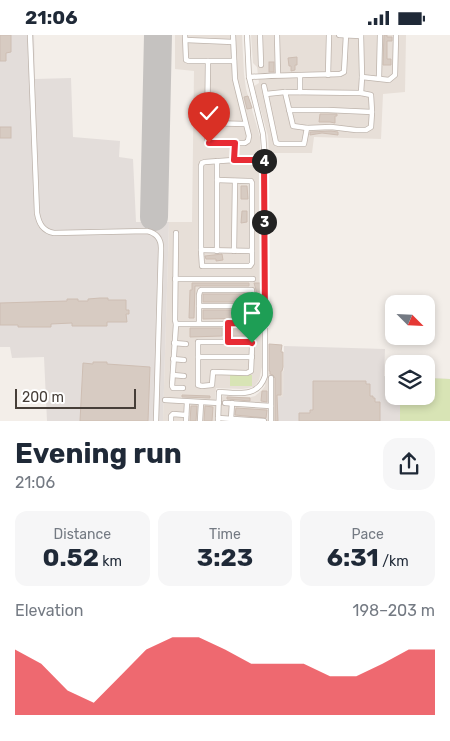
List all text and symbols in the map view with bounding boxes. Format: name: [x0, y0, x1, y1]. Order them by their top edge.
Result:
text: 21:06: [25, 6, 78, 29]
pin: [188, 92, 230, 143]
icon: check: [195, 99, 223, 127]
pin: 4: [252, 149, 276, 173]
text: 4: [260, 153, 269, 170]
pin: 3: [252, 209, 276, 235]
text: 3: [260, 214, 269, 231]
pin: [231, 292, 273, 343]
north arrow: [385, 295, 435, 345]
map controls: [385, 295, 435, 405]
icon: arrive: [238, 299, 266, 327]
button: layers: [385, 355, 435, 405]
scale bar: [15, 386, 136, 409]
text: 200 m: [22, 389, 64, 406]
text: Evening run: [15, 437, 182, 470]
button: share: [383, 438, 435, 490]
text: 21:06: [15, 473, 55, 492]
text: Distance: [54, 526, 111, 543]
text: Time: [209, 526, 241, 543]
text: Pace: [352, 526, 384, 543]
text: 0.52: [43, 543, 99, 572]
text: 3:23: [197, 543, 253, 572]
text: 6:31: [327, 543, 379, 572]
text: km: [99, 553, 122, 570]
text: /km: [379, 553, 409, 570]
text: Elevation: [15, 601, 84, 620]
text: 198–203 m: [353, 601, 435, 620]

